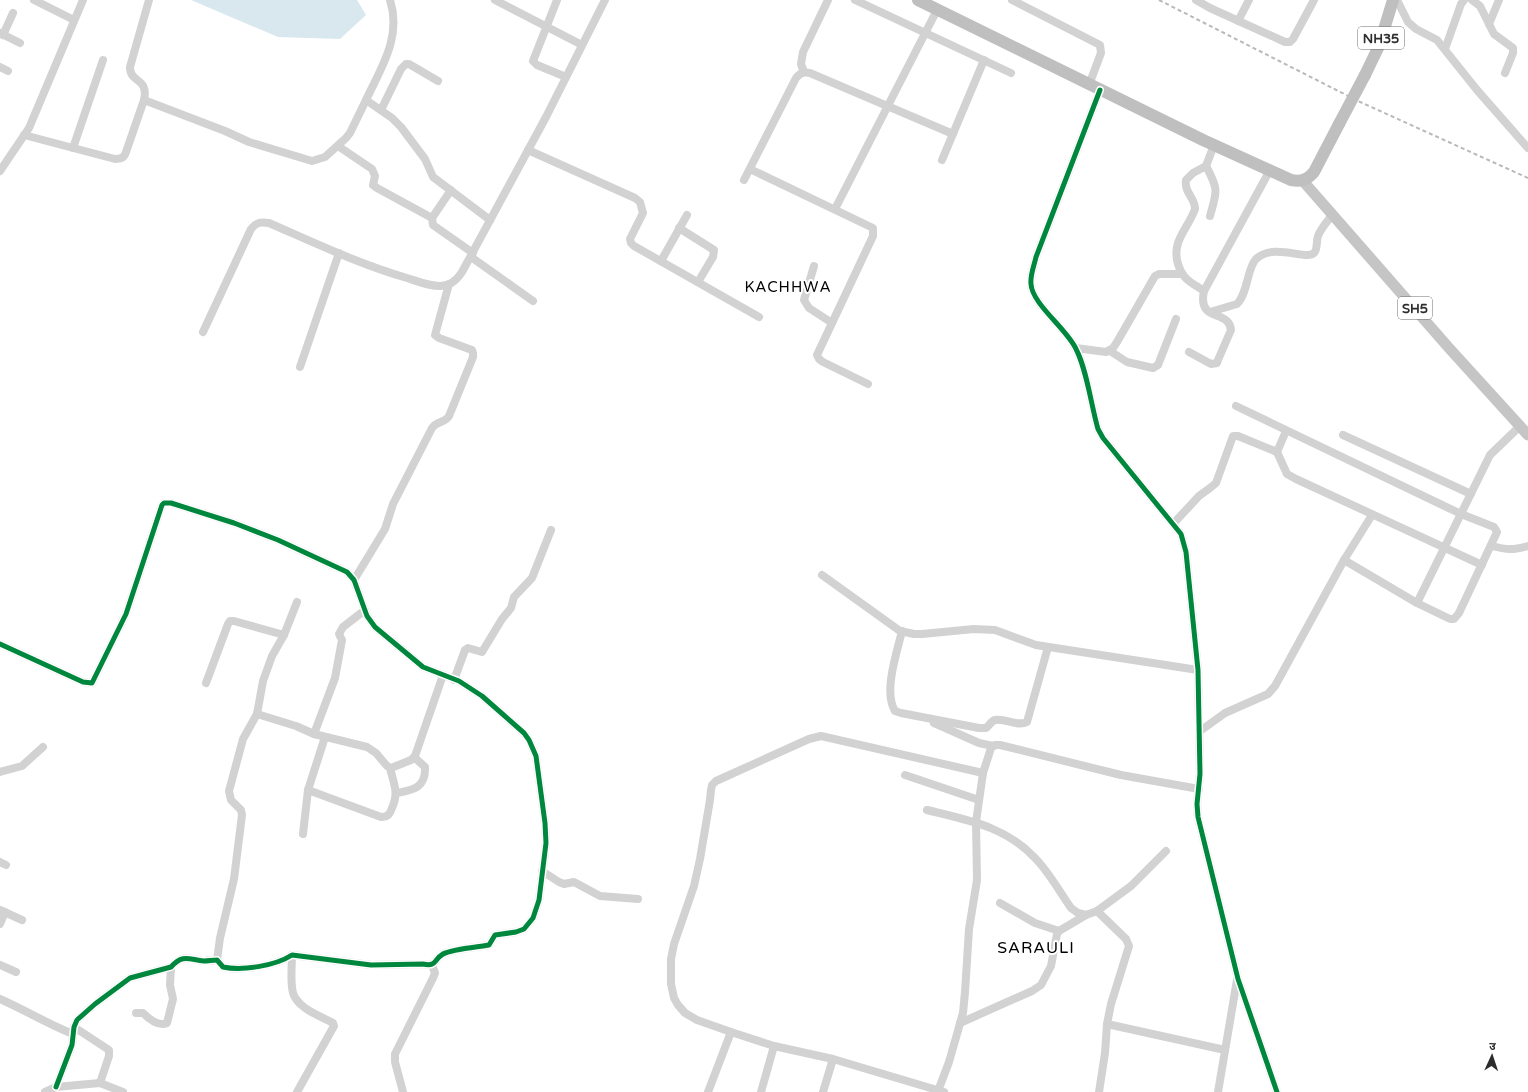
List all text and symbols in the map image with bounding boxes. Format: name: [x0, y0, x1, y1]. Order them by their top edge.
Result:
road number: NH35: [1358, 27, 1404, 49]
district label: KACHHWA: [744, 278, 832, 296]
road number: SH5: [1398, 297, 1432, 319]
district label: SARAULI: [997, 938, 1075, 958]
north arrow: [1472, 1036, 1512, 1076]
text: उ: [1489, 1040, 1497, 1053]

